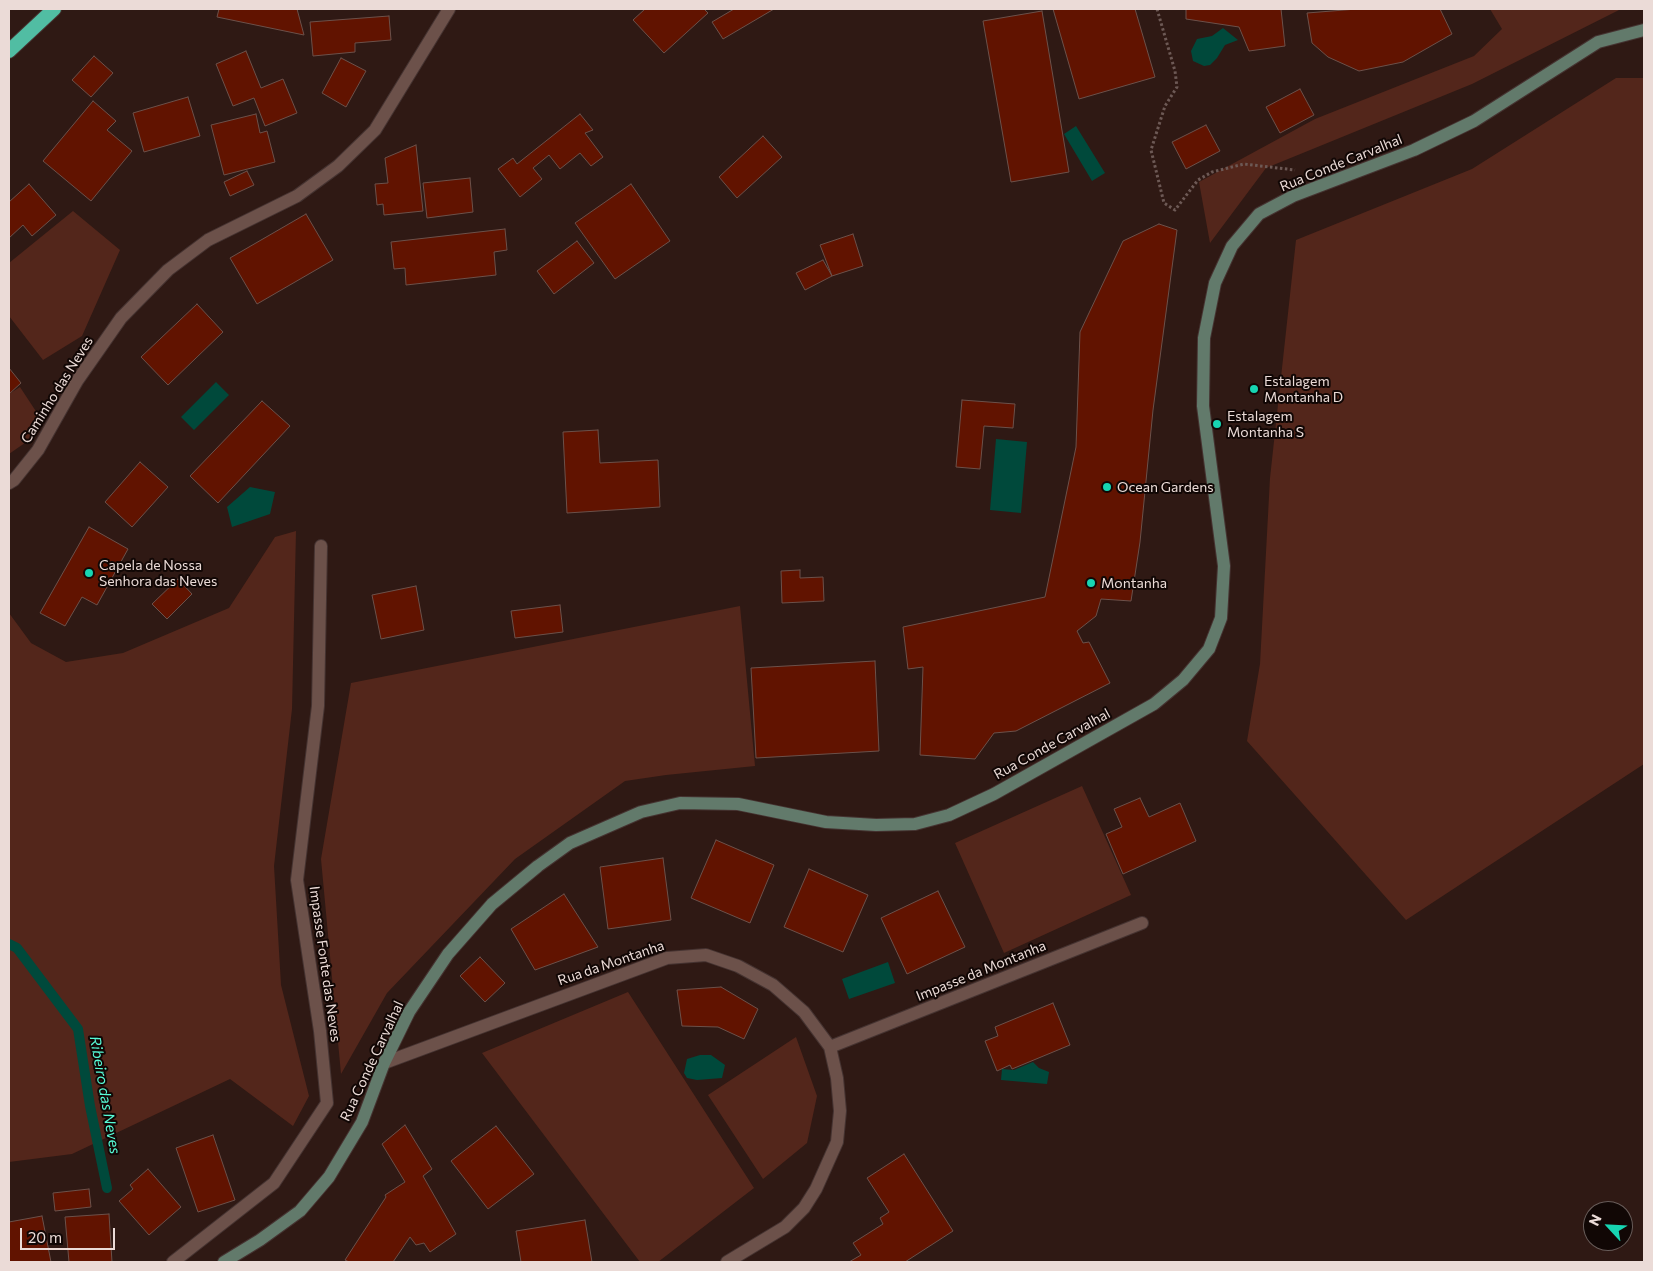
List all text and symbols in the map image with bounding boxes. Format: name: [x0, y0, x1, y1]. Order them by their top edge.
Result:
street label: Rua Conde Carvalhal: [1277, 131, 1405, 195]
street label: Caminho das Neves: [17, 334, 97, 446]
place label: Estalagem Montanha D: [1264, 373, 1343, 406]
marker: Estalagem Montanha D: [1248, 383, 1260, 395]
place label: Estalagem Montanha S: [1227, 408, 1304, 441]
marker: Estalagem Montanha S: [1211, 418, 1223, 430]
place label: Ocean Gardens: [1117, 479, 1214, 495]
marker: Ocean Gardens: [1101, 481, 1113, 493]
place label: Capela de Nossa Senhora das Neves: [99, 557, 217, 590]
marker: Capela de Nossa Senhora das Neves: [83, 567, 95, 579]
place label: Montanha: [1101, 575, 1167, 591]
marker: Montanha: [1085, 577, 1097, 589]
street label: Rua Conde Carvalhal: [991, 705, 1113, 783]
street label: Impasse Fonte das Neves: [306, 885, 344, 1043]
street label: Rua da Montanha: [556, 937, 666, 989]
street label: Impasse da Montanha: [914, 937, 1048, 1005]
street label: Rua Conde Carvalhal: [337, 998, 407, 1124]
water label: Ribeiro das Neves: [86, 1035, 124, 1155]
north arrow: [1583, 1201, 1633, 1251]
text: N: [1585, 1212, 1605, 1228]
scale bar: [22, 1218, 118, 1250]
text: 20 m: [28, 1228, 62, 1246]

